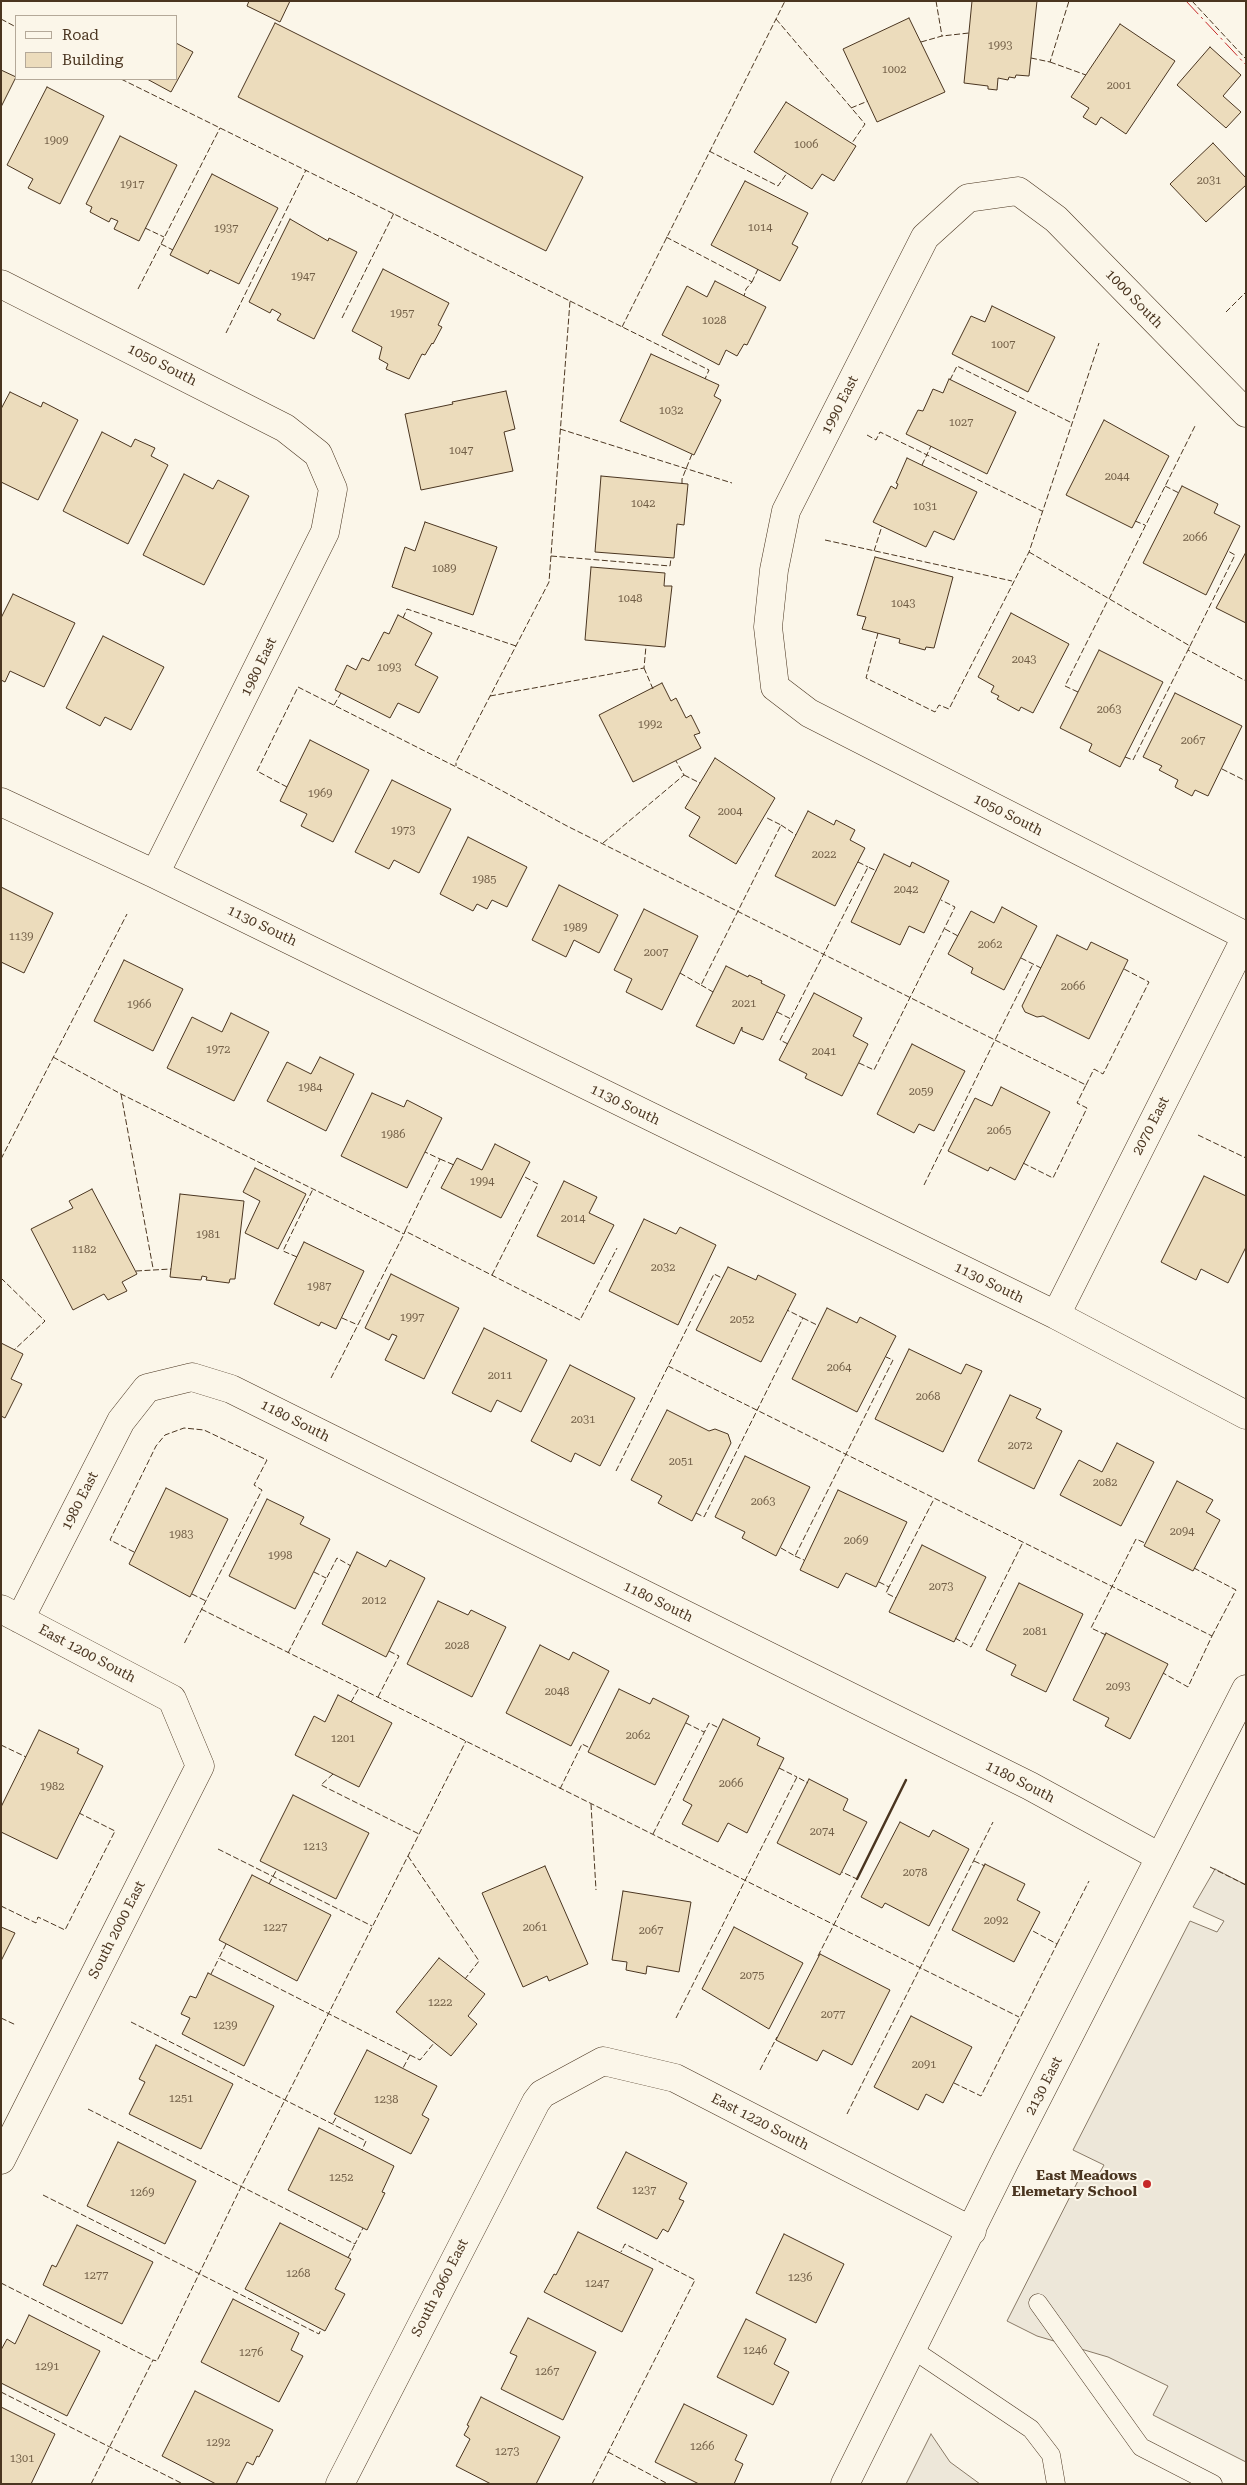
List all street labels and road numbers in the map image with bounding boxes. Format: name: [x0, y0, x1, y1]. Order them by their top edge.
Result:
street label: 1000 South: [1102, 266, 1166, 332]
street label: 1050 South: [125, 340, 199, 390]
street label: 1990 East: [818, 373, 862, 437]
street label: 1980 East: [238, 635, 280, 699]
street label: 1050 South: [971, 790, 1045, 840]
street label: 1130 South: [224, 902, 300, 950]
street label: 1130 South: [587, 1081, 663, 1129]
street label: 2070 East: [1129, 1094, 1173, 1158]
street label: 1130 South: [951, 1259, 1027, 1307]
street label: 1180 South: [258, 1396, 332, 1446]
street label: 1980 East: [58, 1469, 102, 1533]
street label: 1180 South: [620, 1578, 696, 1626]
street label: East 1200 South: [36, 1621, 138, 1687]
street label: 1180 South: [983, 1757, 1057, 1807]
street label: South 2000 East: [85, 1878, 149, 1982]
street label: 2130 East: [1022, 2054, 1066, 2118]
street label: East 1220 South: [708, 2090, 812, 2154]
street label: South 2060 East: [408, 2236, 472, 2340]

